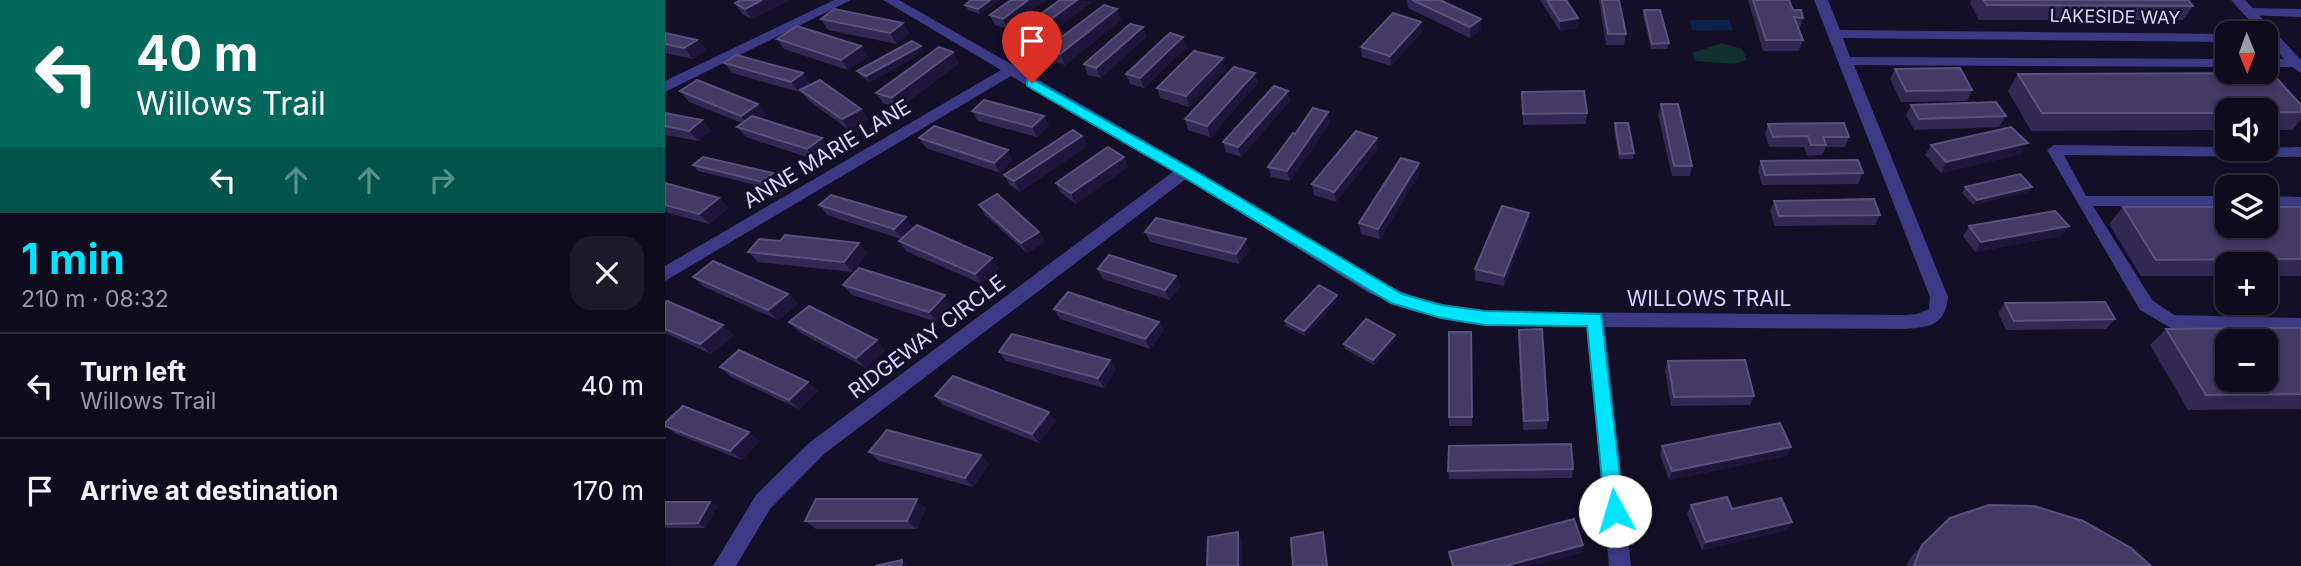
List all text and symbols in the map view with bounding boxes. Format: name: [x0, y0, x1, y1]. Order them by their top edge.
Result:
street label: LAKESIDE WAY: [2049, 5, 2181, 28]
pin: [1002, 11, 1062, 83]
north arrow: [2215, 21, 2279, 84]
map controls: [2215, 21, 2278, 392]
icon: arrive: [1013, 22, 1051, 60]
text: 40 m: [136, 24, 259, 83]
icon: left: [21, 28, 112, 119]
text: Willows Trail: [136, 84, 326, 123]
street label: ANNE MARIE LANE: [739, 94, 915, 213]
button: sound: [2215, 98, 2278, 161]
icon: left: [204, 161, 242, 199]
icon: ahead: [277, 161, 315, 199]
icon: ahead: [350, 161, 388, 199]
icon: right: [423, 161, 461, 199]
button: layers: [2215, 175, 2278, 238]
text: 1 min: [21, 233, 125, 284]
button: close: [570, 236, 644, 310]
button: +: [2215, 252, 2278, 315]
street label: RIDGEWAY CIRCLE: [843, 270, 1010, 404]
text: 210 m · 08:32: [21, 285, 169, 313]
street label: WILLOWS TRAIL: [1627, 286, 1791, 311]
button: −: [2215, 329, 2278, 392]
text: Turn left: [80, 356, 186, 387]
icon: left: [21, 367, 59, 405]
text: 40 m: [581, 370, 644, 401]
text: Willows Trail: [80, 387, 216, 415]
icon: arrive: [21, 472, 59, 510]
position arrow: [1578, 474, 1652, 548]
text: Arrive at destination: [80, 475, 339, 506]
text: 170 m: [573, 475, 644, 506]

